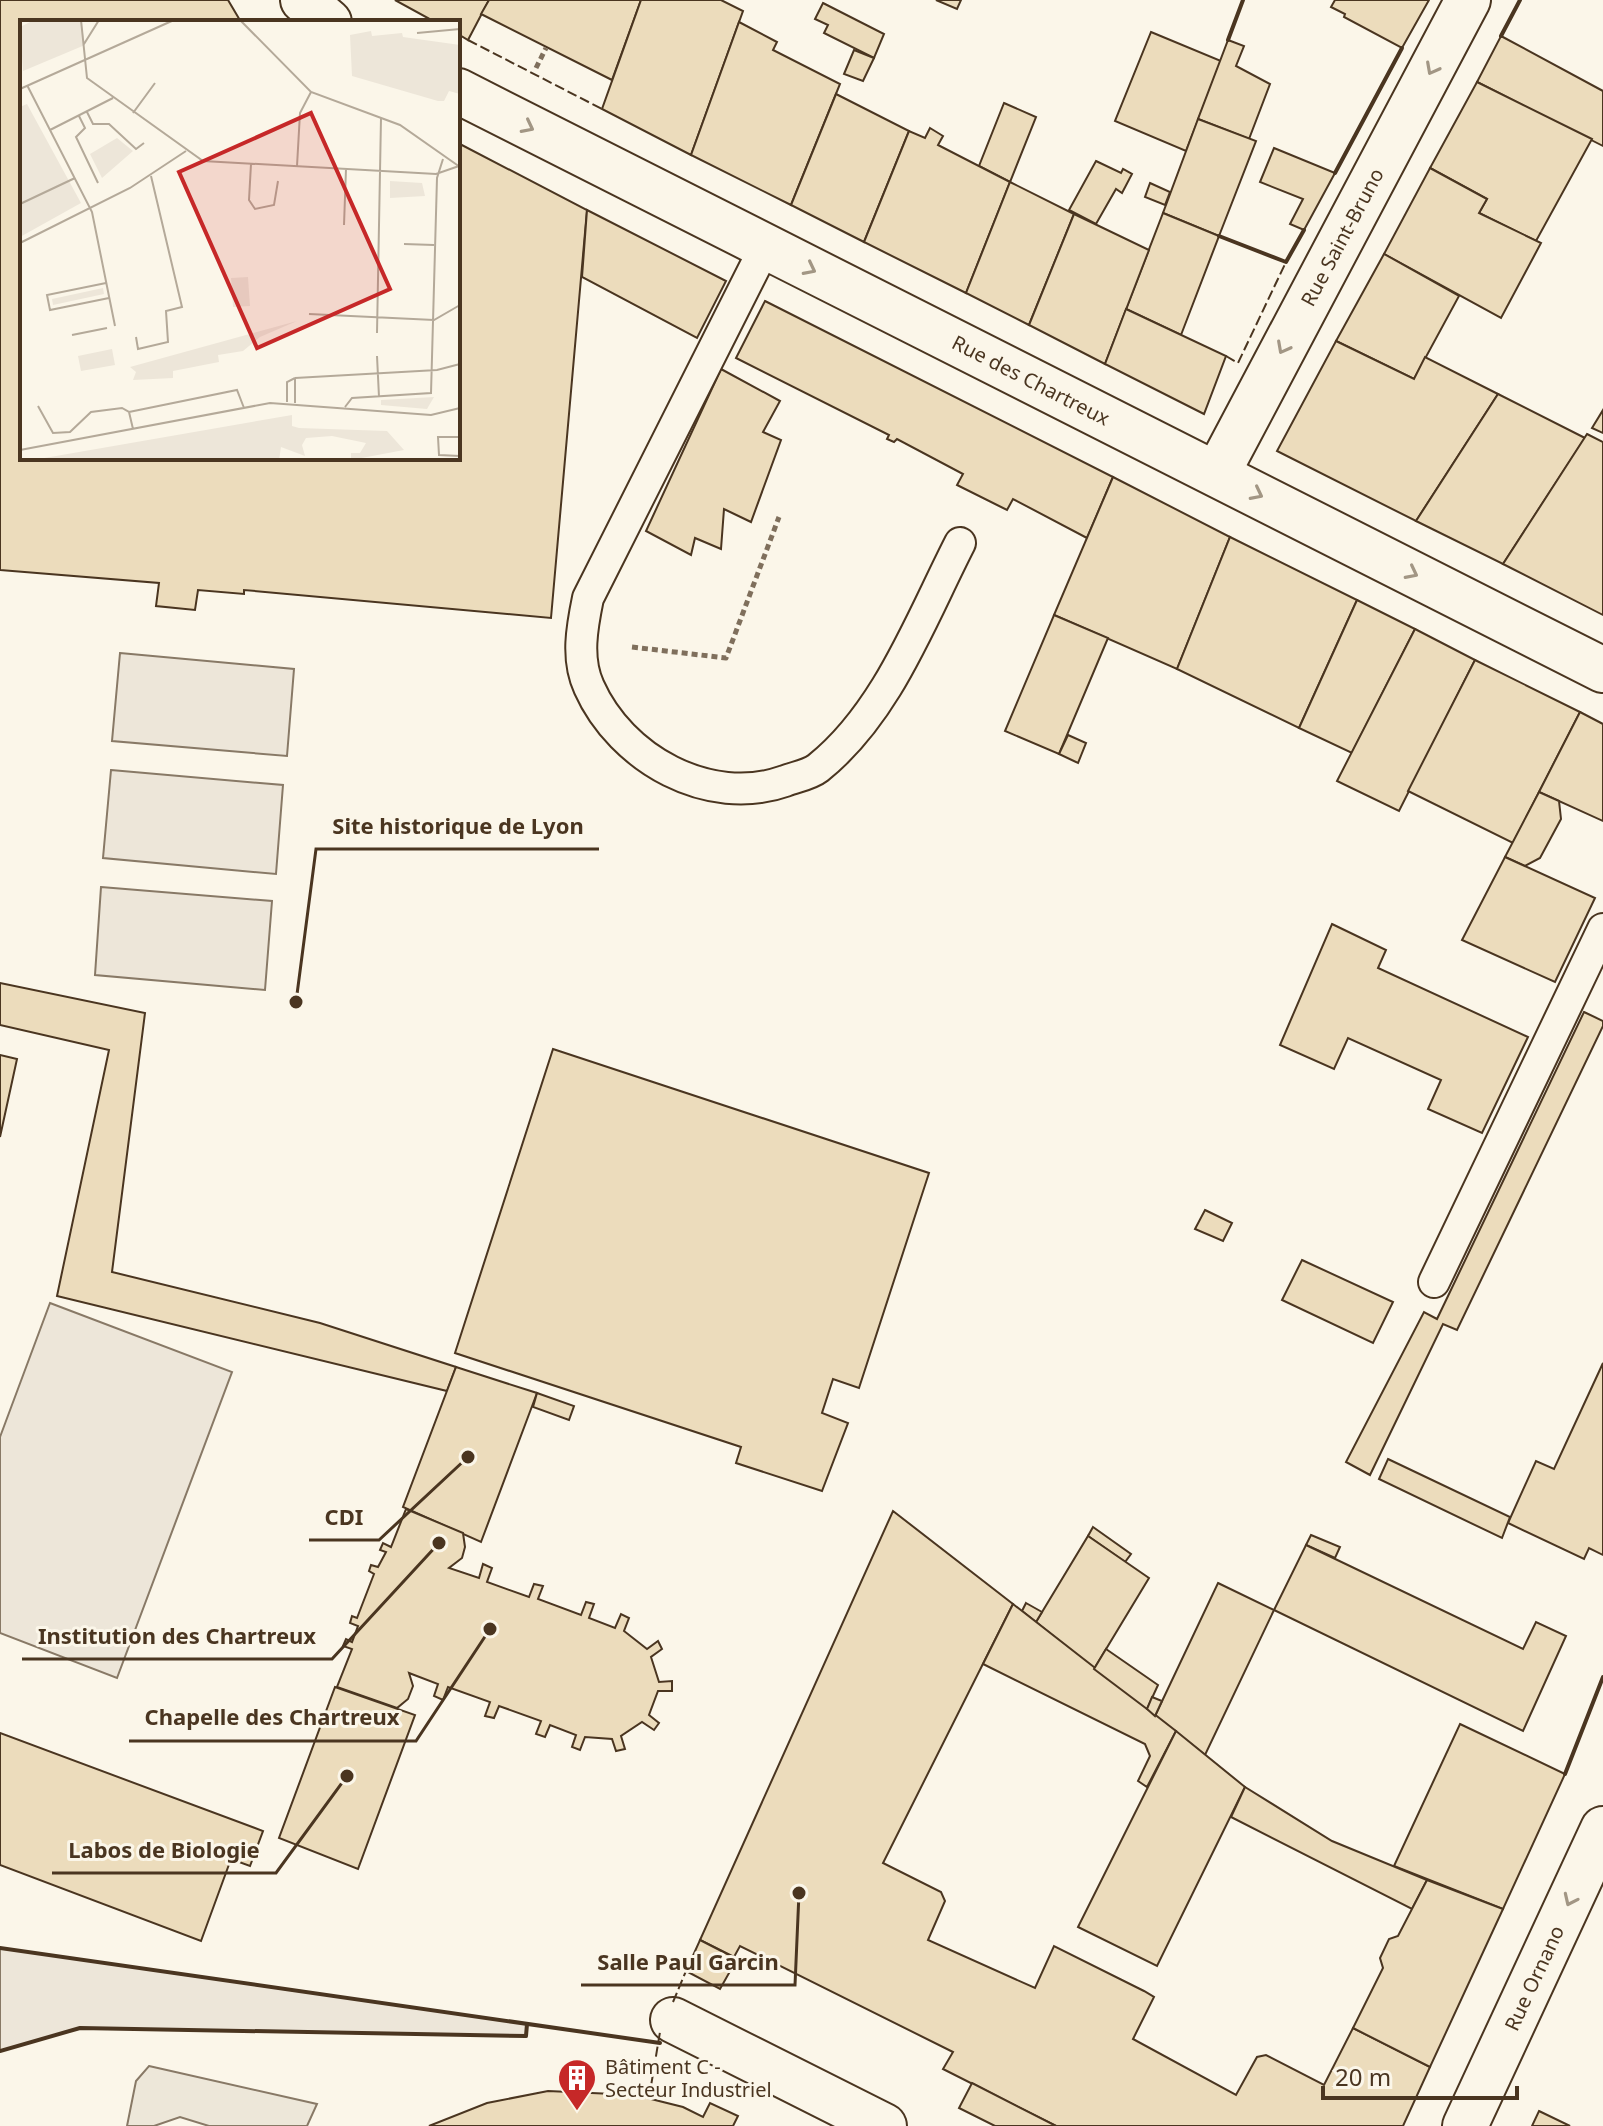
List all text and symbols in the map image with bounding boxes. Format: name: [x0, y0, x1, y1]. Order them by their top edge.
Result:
inset map: [20, 20, 460, 460]
one-way arrow: [1426, 61, 1441, 75]
one-way arrow: [519, 117, 534, 132]
street label: Rue Saint-Bruno: [1294, 163, 1390, 311]
one-way arrow: [801, 259, 816, 275]
street label: Rue des Chartreux: [948, 329, 1115, 432]
one-way arrow: [1278, 340, 1293, 354]
one-way arrow: [1249, 485, 1264, 500]
one-way arrow: [1403, 564, 1418, 579]
callout: Site historique de Lyon: [316, 803, 599, 849]
text: Site historique de Lyon: [332, 810, 584, 840]
callout: CDI: [309, 1494, 379, 1540]
text: CDI: [325, 1501, 363, 1531]
callout: Institution des Chartreux: [22, 1613, 332, 1659]
text: Institution des Chartreux: [38, 1620, 316, 1650]
callout: Chapelle des Chartreux: [129, 1695, 416, 1741]
text: Chapelle des Chartreux: [145, 1701, 400, 1731]
callout: Labos de Biologie: [52, 1827, 276, 1873]
text: Labos de Biologie: [68, 1834, 260, 1864]
one-way arrow: [1564, 1892, 1580, 1906]
street label: Rue Ornano: [1498, 1921, 1570, 2035]
callout: Salle Paul Garcin: [581, 1939, 795, 1985]
text: Salle Paul Garcin: [597, 1946, 779, 1976]
scale bar: [1323, 2050, 1517, 2100]
place label: Bâtiment C - Secteur Industriel: [605, 2053, 772, 2103]
building icon: Bâtiment C - Secteur Industriel: [556, 2057, 598, 2112]
text: 20 m: [1335, 2060, 1391, 2093]

